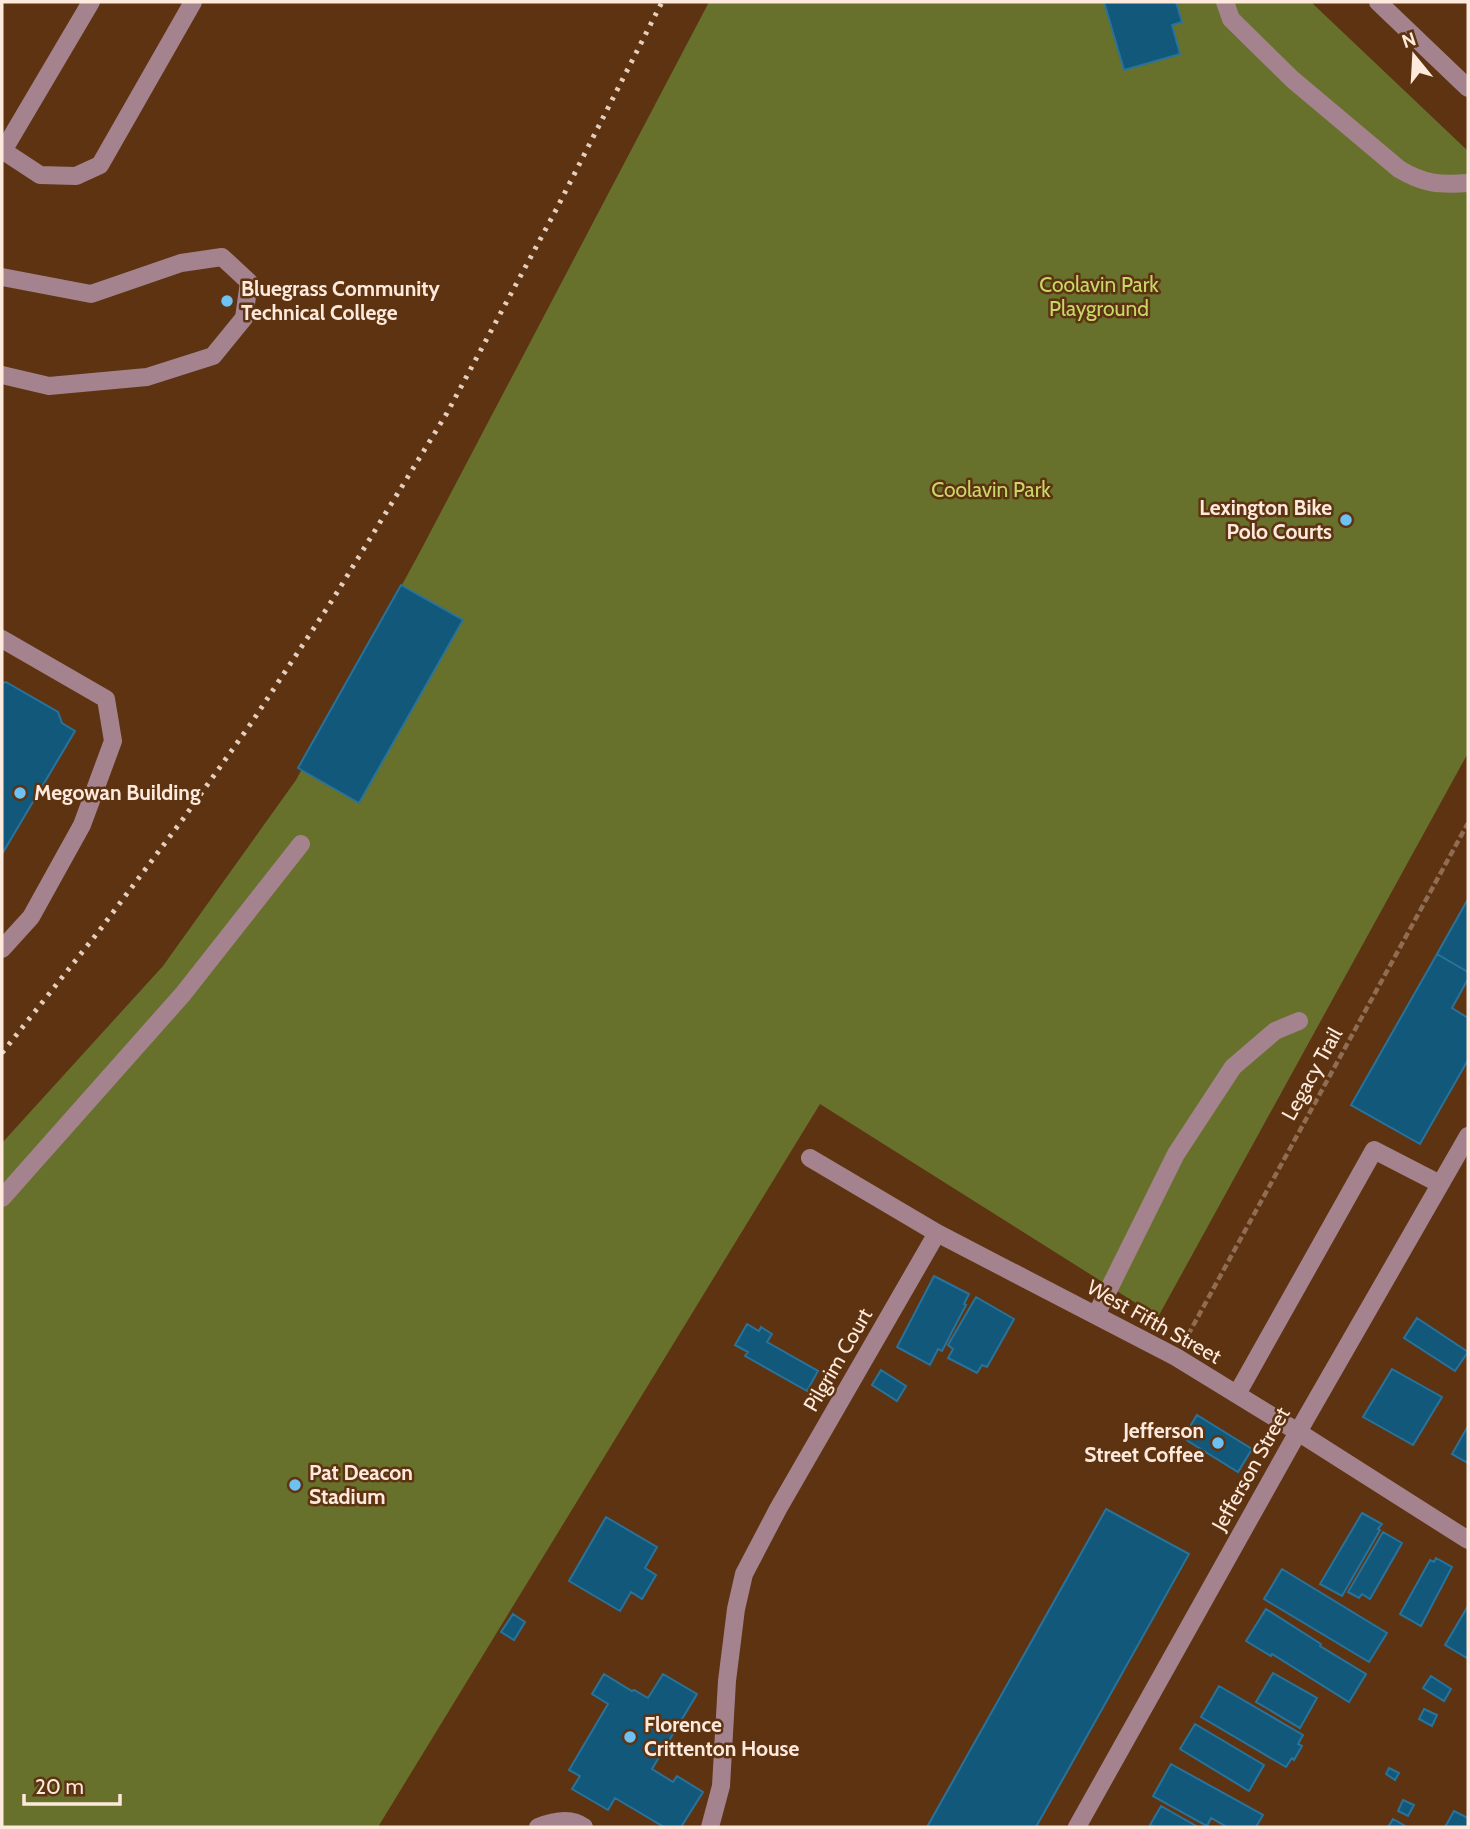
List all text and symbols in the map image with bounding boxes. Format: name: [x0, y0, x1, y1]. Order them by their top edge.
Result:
north arrow: [1379, 21, 1449, 91]
text: N: [1399, 27, 1419, 53]
park label: Coolavin Park Playground: [1039, 272, 1159, 321]
place label: Bluegrass Community Technical College: [241, 276, 441, 325]
marker: Bluegrass Community Technical College: [219, 293, 235, 309]
park label: Coolavin Park: [931, 477, 1051, 502]
place label: Lexington Bike Polo Courts: [1199, 495, 1332, 544]
marker: Lexington Bike Polo Courts: [1338, 512, 1354, 528]
place label: Megowan Building: [34, 780, 201, 805]
marker: Megowan Building: [12, 785, 28, 801]
street label: Legacy Trail: [1276, 1023, 1347, 1124]
street label: West Fifth Street: [1083, 1274, 1226, 1369]
street label: Pilgrim Court: [798, 1304, 877, 1416]
street label: Jefferson Street: [1206, 1403, 1295, 1536]
place label: Jefferson Street Coffee: [1084, 1418, 1204, 1467]
marker: Jefferson Street Coffee: [1210, 1435, 1226, 1451]
place label: Pat Deacon Stadium: [309, 1460, 413, 1509]
marker: Pat Deacon Stadium: [287, 1477, 303, 1493]
place label: Florence Crittenton House: [644, 1712, 799, 1761]
marker: Florence Crittenton House: [622, 1729, 638, 1745]
scale bar: [24, 1762, 121, 1806]
text: 20 m: [35, 1774, 84, 1799]

